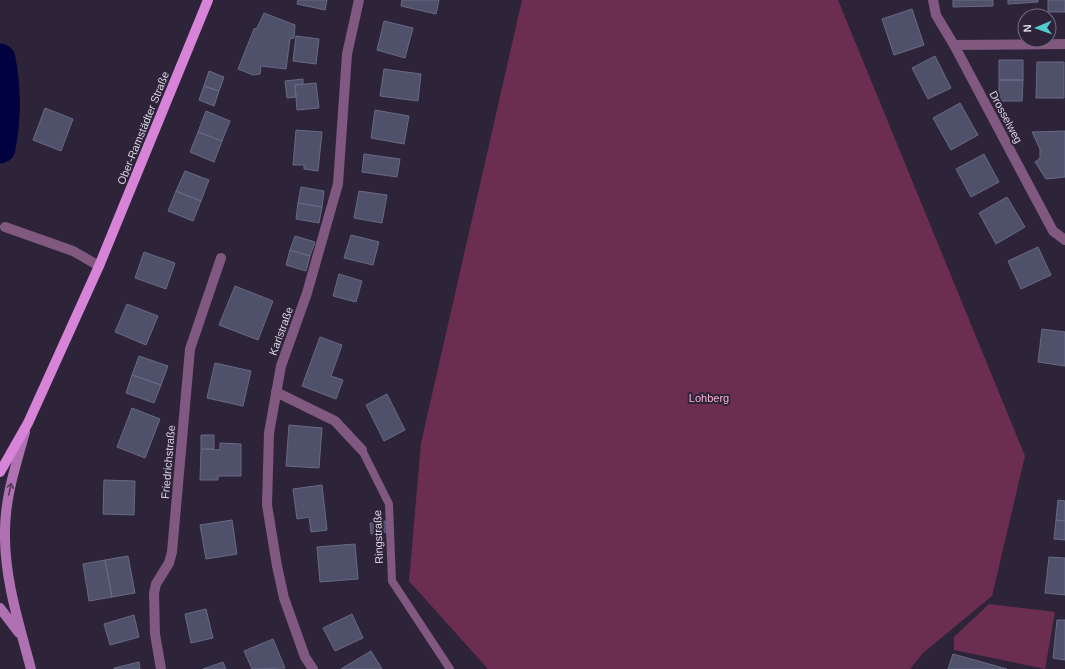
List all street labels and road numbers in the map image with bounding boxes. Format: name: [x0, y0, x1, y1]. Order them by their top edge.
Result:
street label: Ober-Ramstädter Straße: [115, 70, 171, 186]
street label: Drosselweg: [987, 89, 1025, 145]
street label: Karlstraße: [267, 305, 295, 357]
street label: Friedrichstraße: [159, 425, 177, 499]
street label: Ringstraße: [371, 510, 385, 564]

